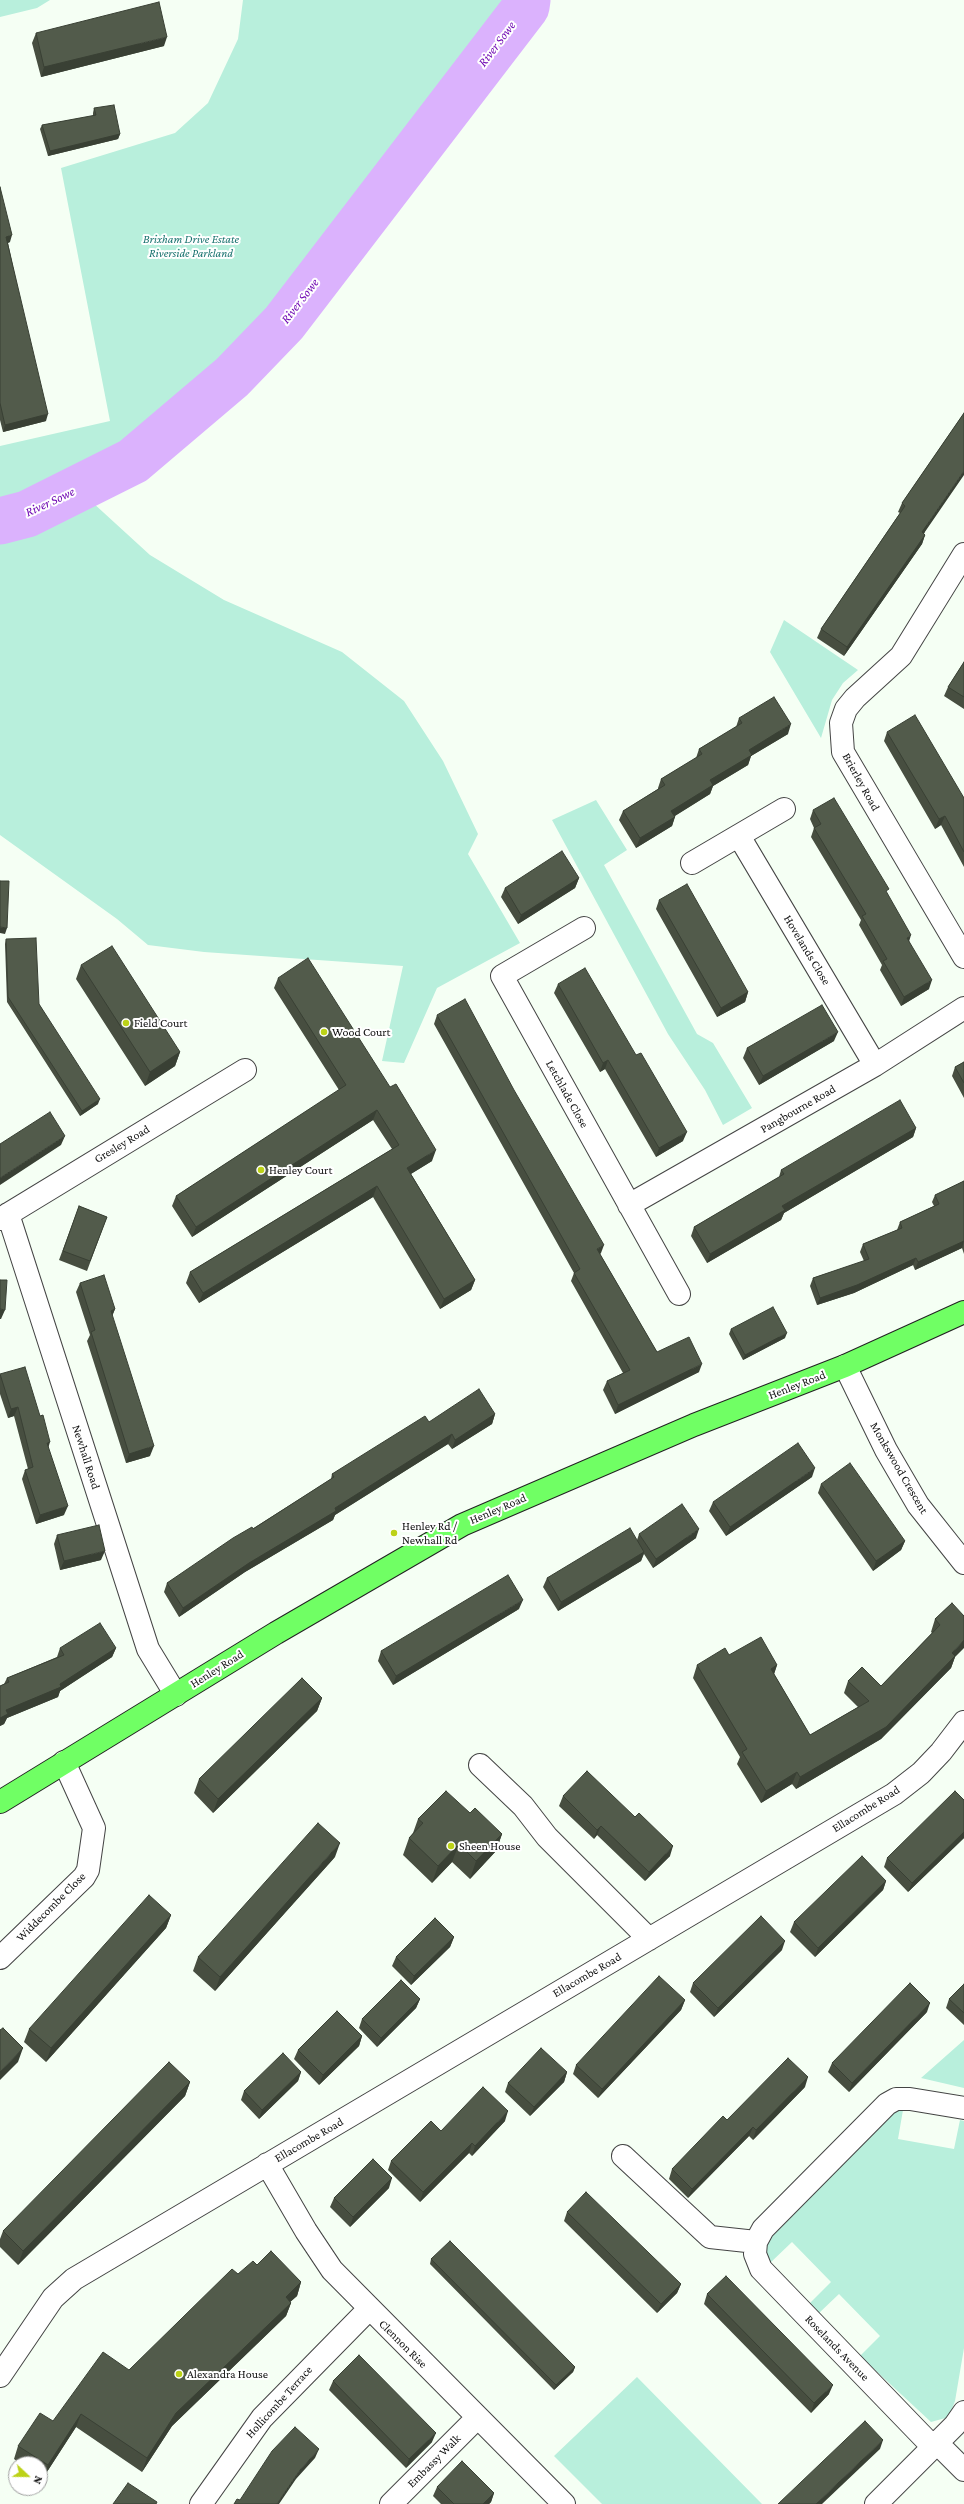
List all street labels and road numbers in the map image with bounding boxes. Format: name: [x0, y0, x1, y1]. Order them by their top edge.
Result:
street label: Brierley Road: [839, 751, 883, 813]
street label: Hovelands Close: [780, 912, 834, 988]
street label: Letchlade Close: [542, 1058, 592, 1130]
street label: Pangbourne Road: [758, 1082, 838, 1136]
street label: Gresley Road: [92, 1122, 152, 1166]
street label: Henley Road: [766, 1368, 828, 1402]
street label: Monkswood Crescent: [867, 1420, 931, 1516]
street label: Newhall Road: [69, 1423, 103, 1491]
street label: Henley Road: [468, 1491, 528, 1527]
street label: Henley Road: [188, 1647, 246, 1691]
street label: Ellacombe Road: [830, 1783, 902, 1835]
street label: Widdecombe Close: [13, 1869, 89, 1945]
street label: Ellacombe Road: [550, 1950, 624, 2000]
street label: Ellacombe Road: [272, 2115, 346, 2165]
street label: Roselands Avenue: [802, 2312, 872, 2384]
street label: Clennon Rise: [376, 2317, 430, 2371]
street label: Hollicombe Terrace: [243, 2363, 315, 2441]
street label: Embassy Walk: [404, 2431, 464, 2491]

